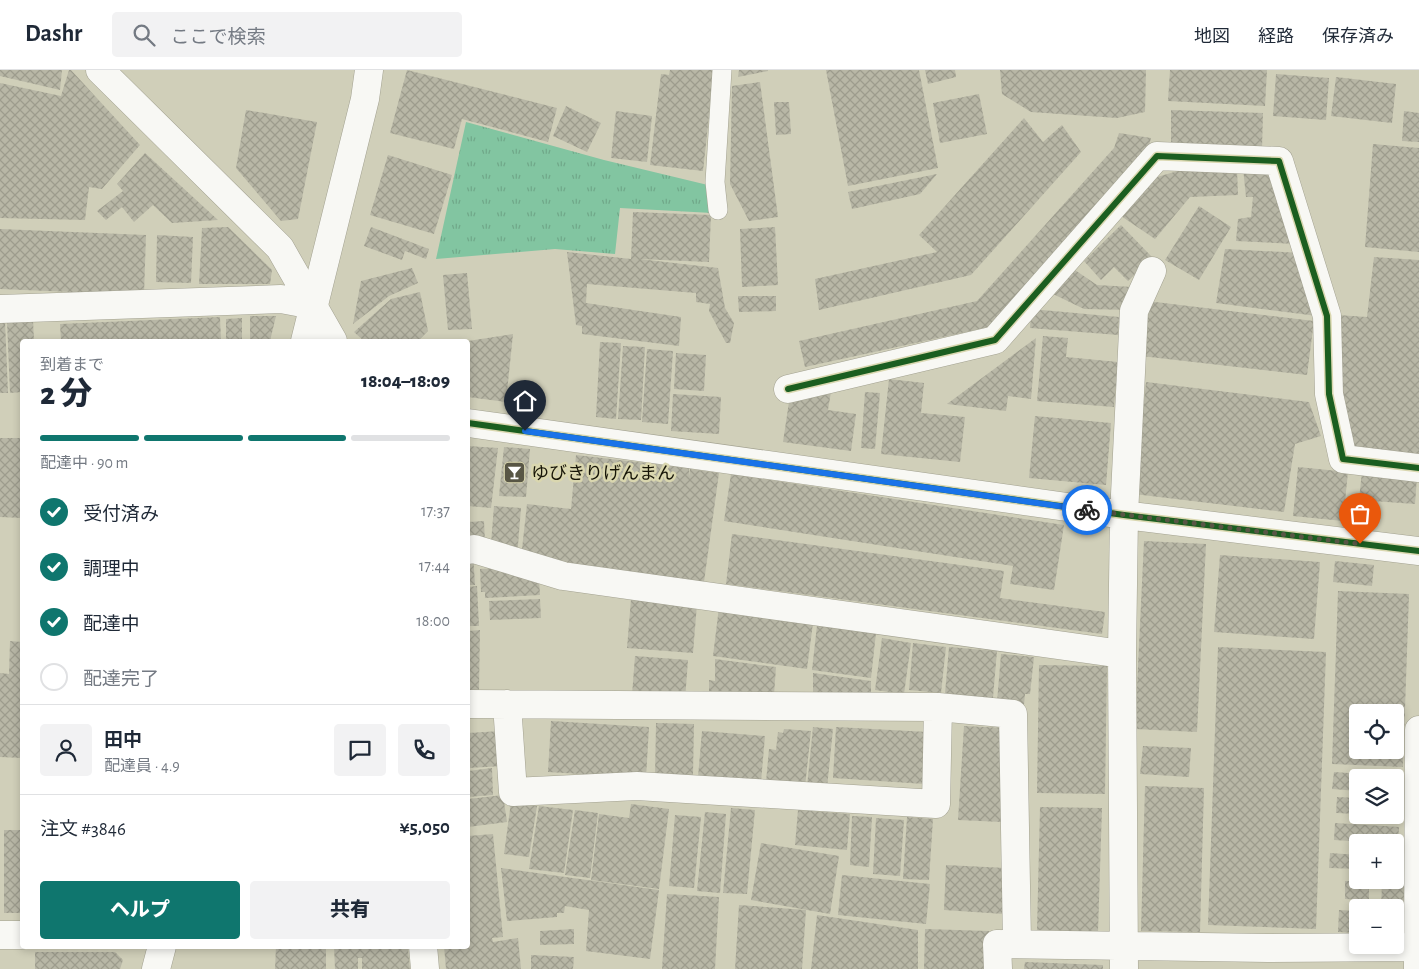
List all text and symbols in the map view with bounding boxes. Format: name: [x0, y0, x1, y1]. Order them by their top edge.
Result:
search box: [112, 12, 462, 57]
icon: search: [130, 21, 158, 49]
text: Dashr: [25, 22, 82, 46]
text: ここで検索: [170, 28, 265, 47]
text: 地図: [1194, 28, 1230, 46]
text: 経路: [1258, 28, 1294, 46]
text: 保存済み: [1322, 28, 1394, 46]
text: 到着まで: [40, 357, 104, 373]
text: 18:04–18:09: [361, 372, 450, 391]
text: 2 分: [40, 378, 92, 410]
pin: [504, 380, 546, 431]
icon: home: [511, 387, 539, 415]
text: 配達中 · 90 m: [40, 455, 128, 471]
bar icon: ゆびきりげんまん: [503, 461, 527, 485]
place label: ゆびきりげんまん: [531, 464, 675, 483]
courier: [1062, 485, 1112, 535]
pin: [1339, 493, 1381, 544]
icon: bike: [1073, 496, 1101, 524]
icon: check: [40, 498, 68, 526]
icon: bag: [1346, 500, 1374, 528]
text: 17:37: [421, 503, 450, 519]
text: 受付済み: [83, 505, 159, 524]
icon: check: [40, 553, 68, 581]
text: 17:44: [419, 558, 450, 574]
text: 調理中: [83, 560, 140, 579]
icon: check: [40, 608, 68, 636]
text: 18:00: [416, 613, 450, 629]
text: 配達中: [83, 615, 140, 634]
text: 配達完了: [83, 670, 159, 689]
map controls: [1349, 704, 1404, 954]
button: locate: [1349, 704, 1404, 759]
button: person: [40, 724, 92, 776]
button: chat: [334, 724, 386, 776]
button: phone: [398, 724, 450, 776]
text: 田中: [104, 731, 142, 750]
text: 配達員 · 4.9: [104, 758, 180, 774]
button: layers: [1349, 769, 1404, 824]
text: ¥5,050: [399, 818, 450, 837]
text: 注文 #3846: [40, 820, 126, 839]
button: +: [1349, 834, 1404, 889]
button: ヘルプ: [40, 881, 240, 939]
button: 共有: [250, 881, 450, 939]
button: −: [1349, 899, 1404, 954]

